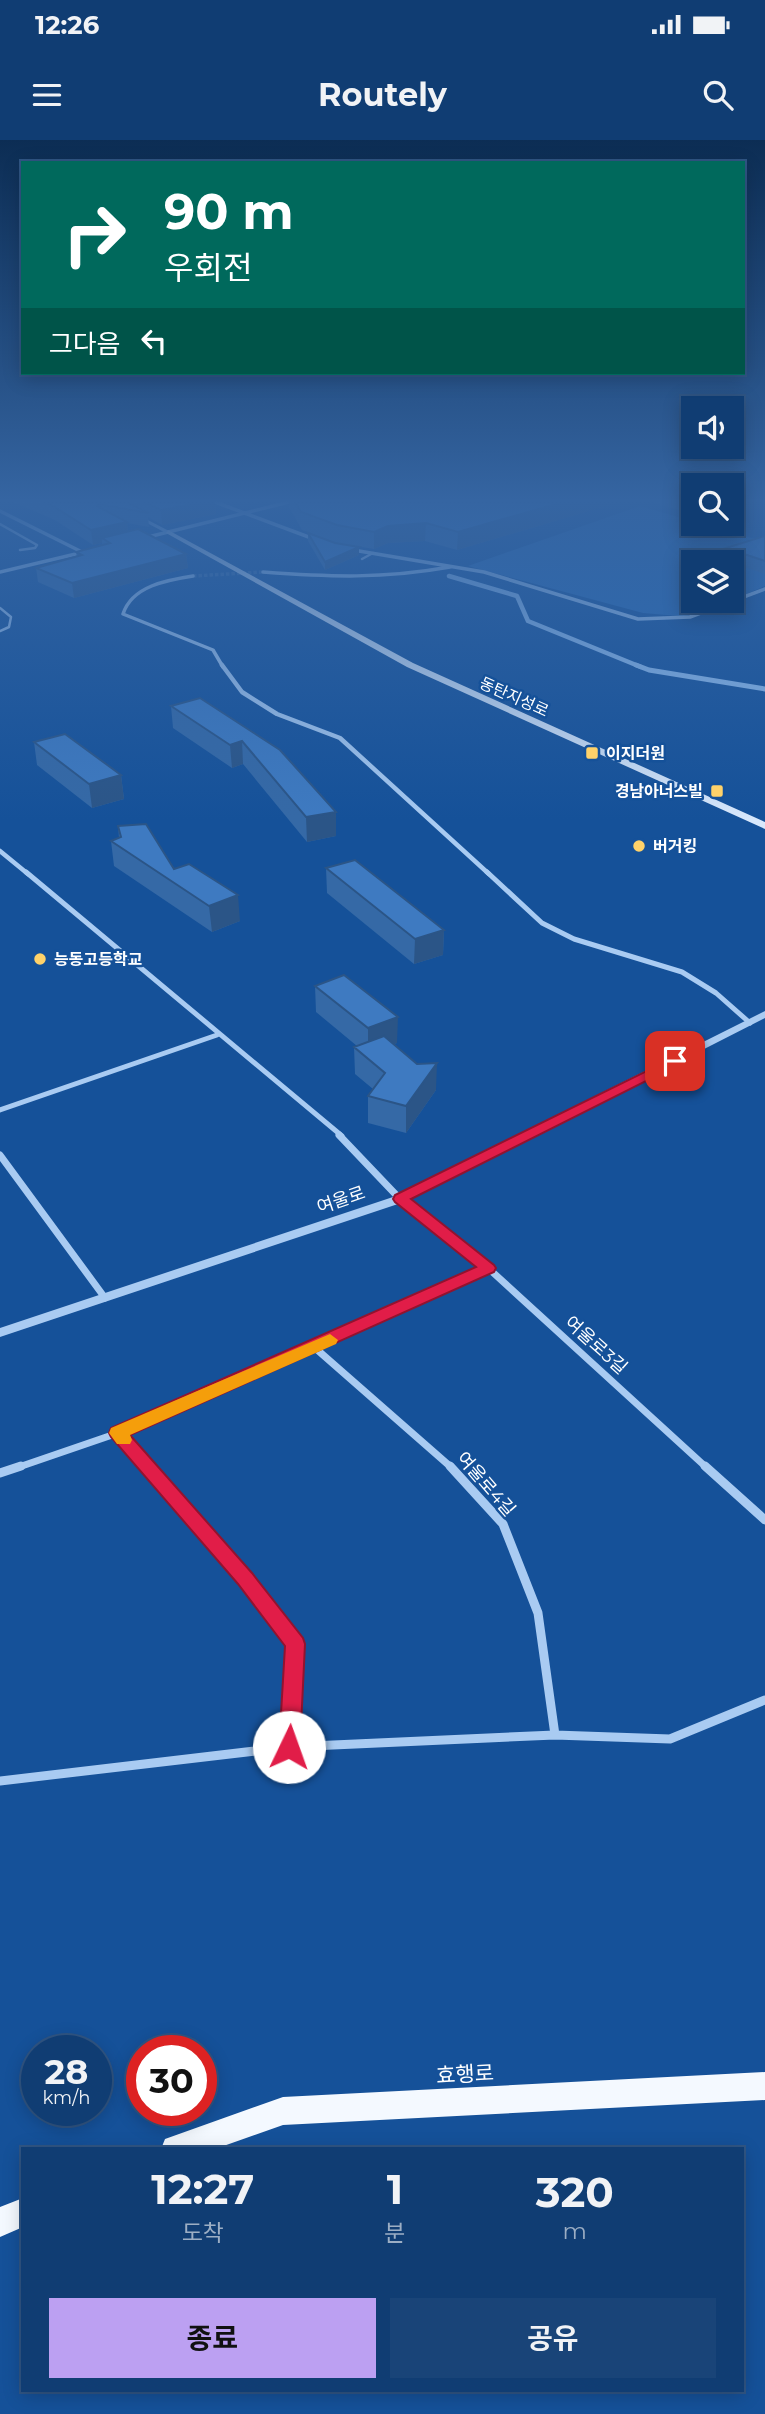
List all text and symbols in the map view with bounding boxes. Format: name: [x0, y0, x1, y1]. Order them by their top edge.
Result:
text: 12:26: [35, 9, 99, 41]
text: Routely: [318, 75, 447, 114]
icon: menu: [28, 76, 66, 114]
icon: search: [699, 76, 737, 114]
text: 90 m: [164, 182, 294, 241]
icon: right: [49, 189, 140, 280]
text: 우회전: [164, 248, 252, 287]
icon: left: [135, 322, 173, 360]
text: 그다음: [49, 328, 121, 360]
map controls: [681, 396, 744, 613]
button: sound: [681, 396, 744, 459]
button: search: [681, 473, 744, 536]
button: layers: [681, 550, 744, 613]
street label: 동탄지성로: [477, 673, 552, 721]
place label: 이지더원: [606, 744, 665, 763]
marker: 이지더원: [584, 745, 600, 761]
place label: 경남아너스빌: [615, 782, 703, 801]
marker: 경남아너스빌: [709, 783, 725, 799]
place label: 버거킹: [653, 837, 697, 856]
marker: 버거킹: [631, 838, 647, 854]
place label: 능동고등학교: [54, 950, 143, 969]
marker: 능동고등학교: [32, 951, 48, 967]
pin: [645, 1031, 705, 1091]
icon: arrive: [656, 1042, 694, 1080]
street label: 여울로: [314, 1182, 368, 1218]
street label: 여울로3길: [560, 1311, 632, 1379]
street label: 여울로4길: [452, 1447, 520, 1521]
position arrow: [252, 1710, 326, 1784]
speed limit sign: 30: [126, 2035, 217, 2126]
text: 28: [45, 2050, 88, 2093]
street label: 효행로: [435, 2060, 495, 2088]
text: km/h: [42, 2087, 91, 2109]
text: 12:27: [151, 2163, 254, 2215]
text: 1: [387, 2163, 403, 2215]
text: 320: [536, 2166, 614, 2218]
text: m: [563, 2217, 587, 2245]
text: 도착: [182, 2219, 224, 2247]
text: 분: [384, 2219, 406, 2247]
button: 종료: [49, 2298, 376, 2378]
button: 공유: [390, 2298, 716, 2378]

